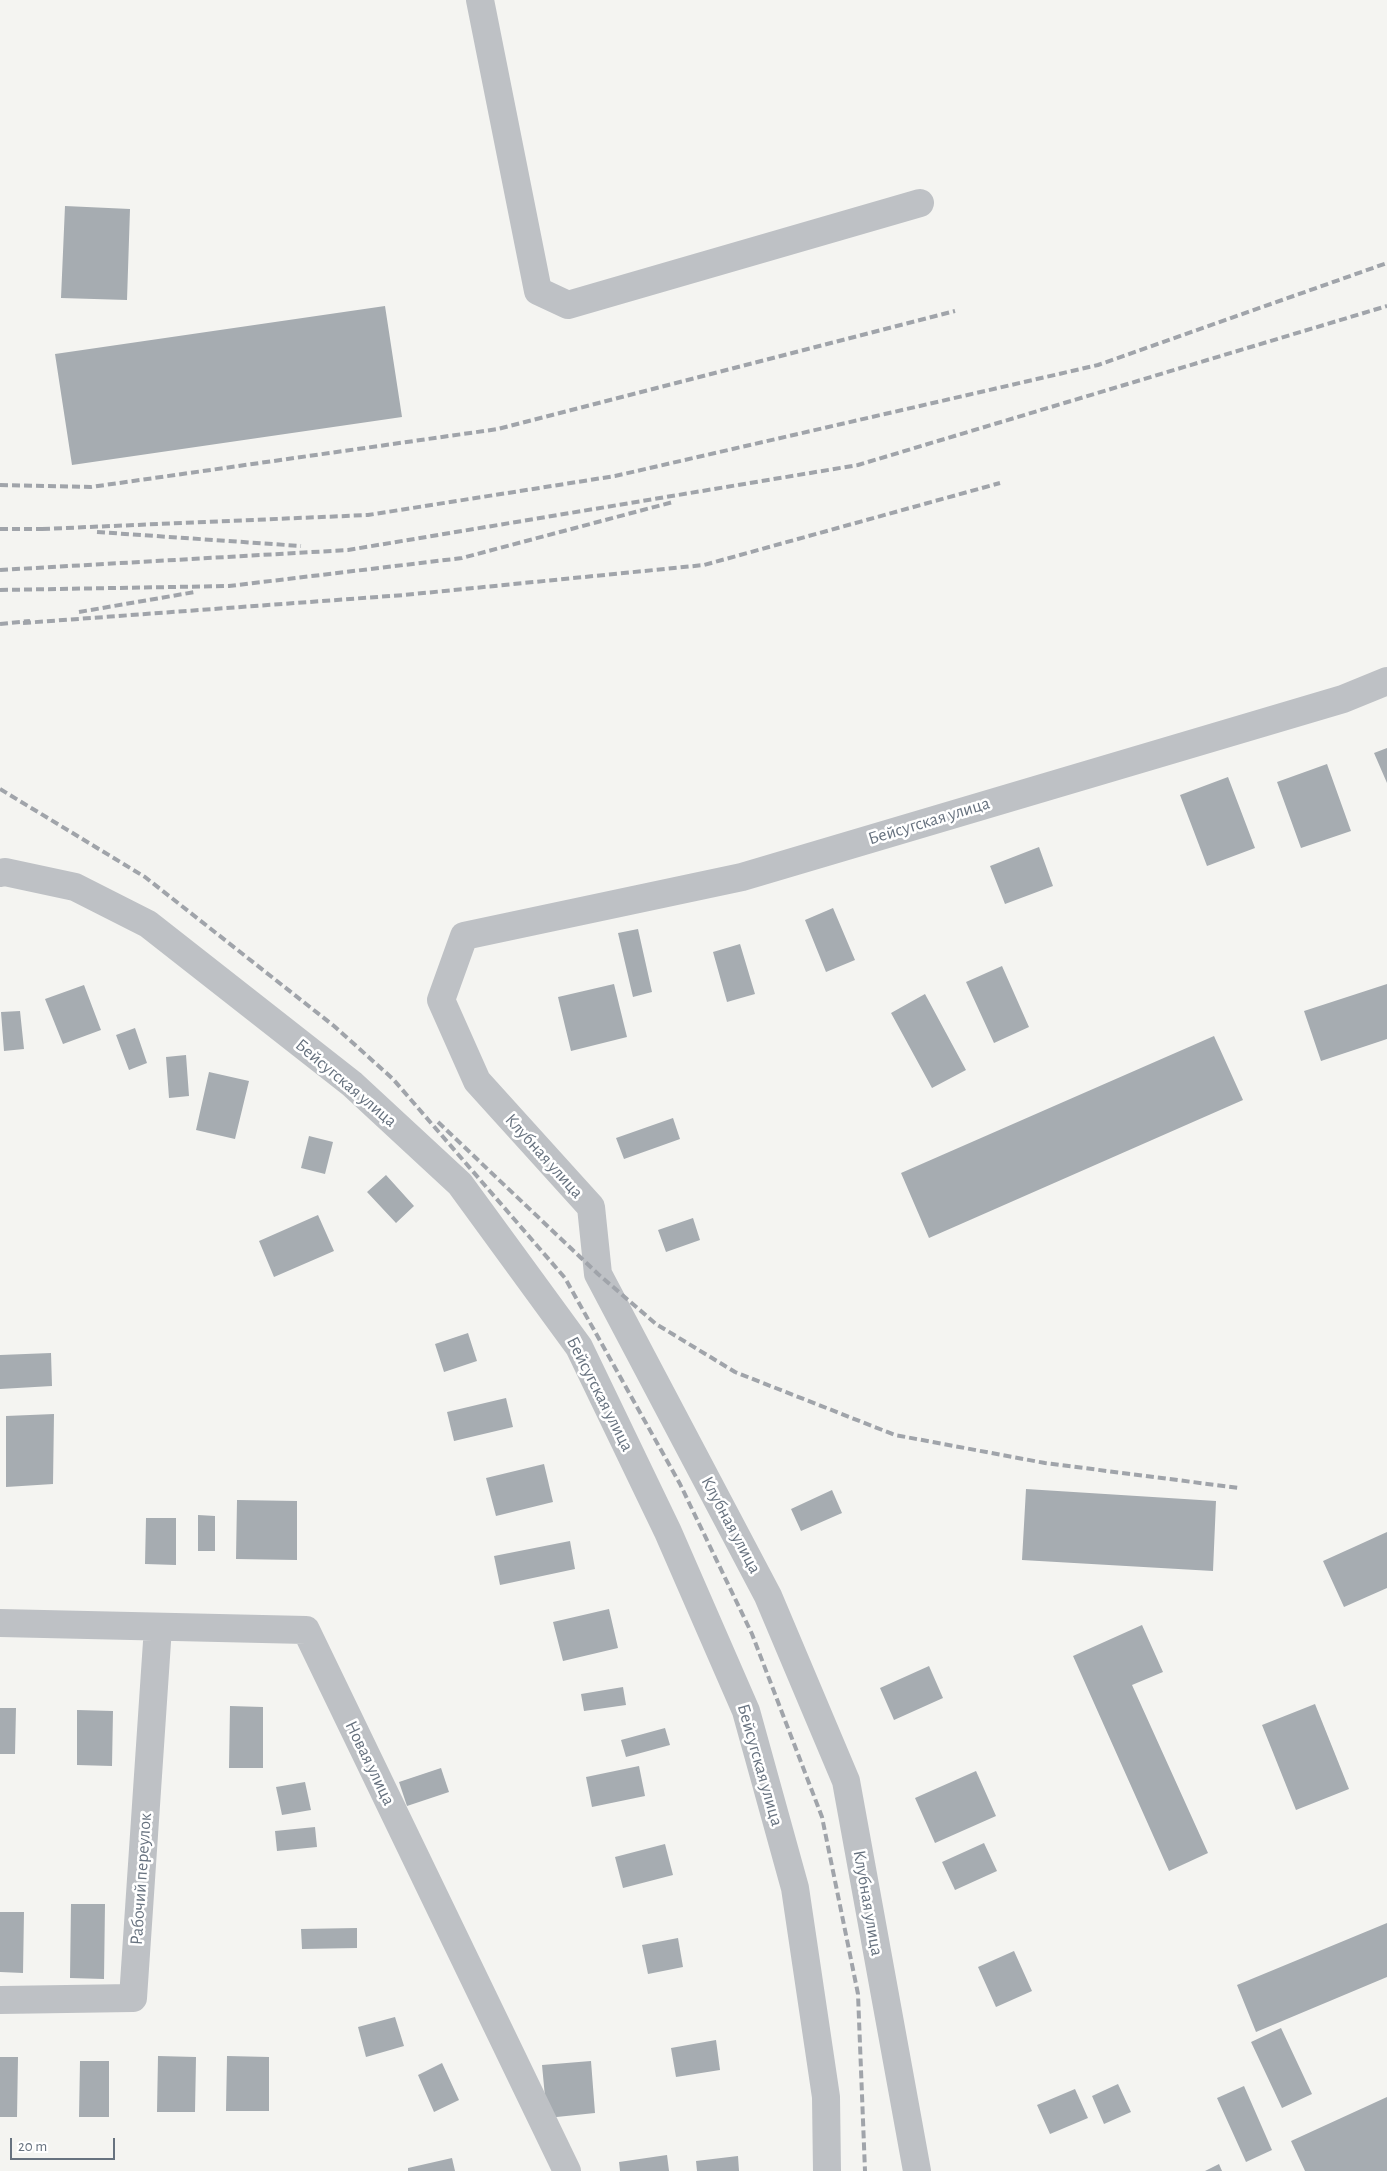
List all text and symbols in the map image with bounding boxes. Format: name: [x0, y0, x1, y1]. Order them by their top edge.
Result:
street label: Бейсугская улица: [866, 792, 992, 850]
street label: Бейсугская улица: [291, 1034, 401, 1132]
street label: Клубная улица: [500, 1109, 588, 1203]
street label: Бейсугская улица: [562, 1333, 638, 1455]
street label: Клубная улица: [696, 1473, 766, 1577]
street label: Бейсугская улица: [732, 1701, 788, 1829]
street label: Новая улица: [340, 1717, 400, 1809]
street label: Рабочий переулок: [126, 1812, 156, 1946]
street label: Клубная улица: [848, 1848, 888, 1958]
scale bar: [12, 2128, 118, 2160]
text: 20 m: [18, 2139, 47, 2154]

